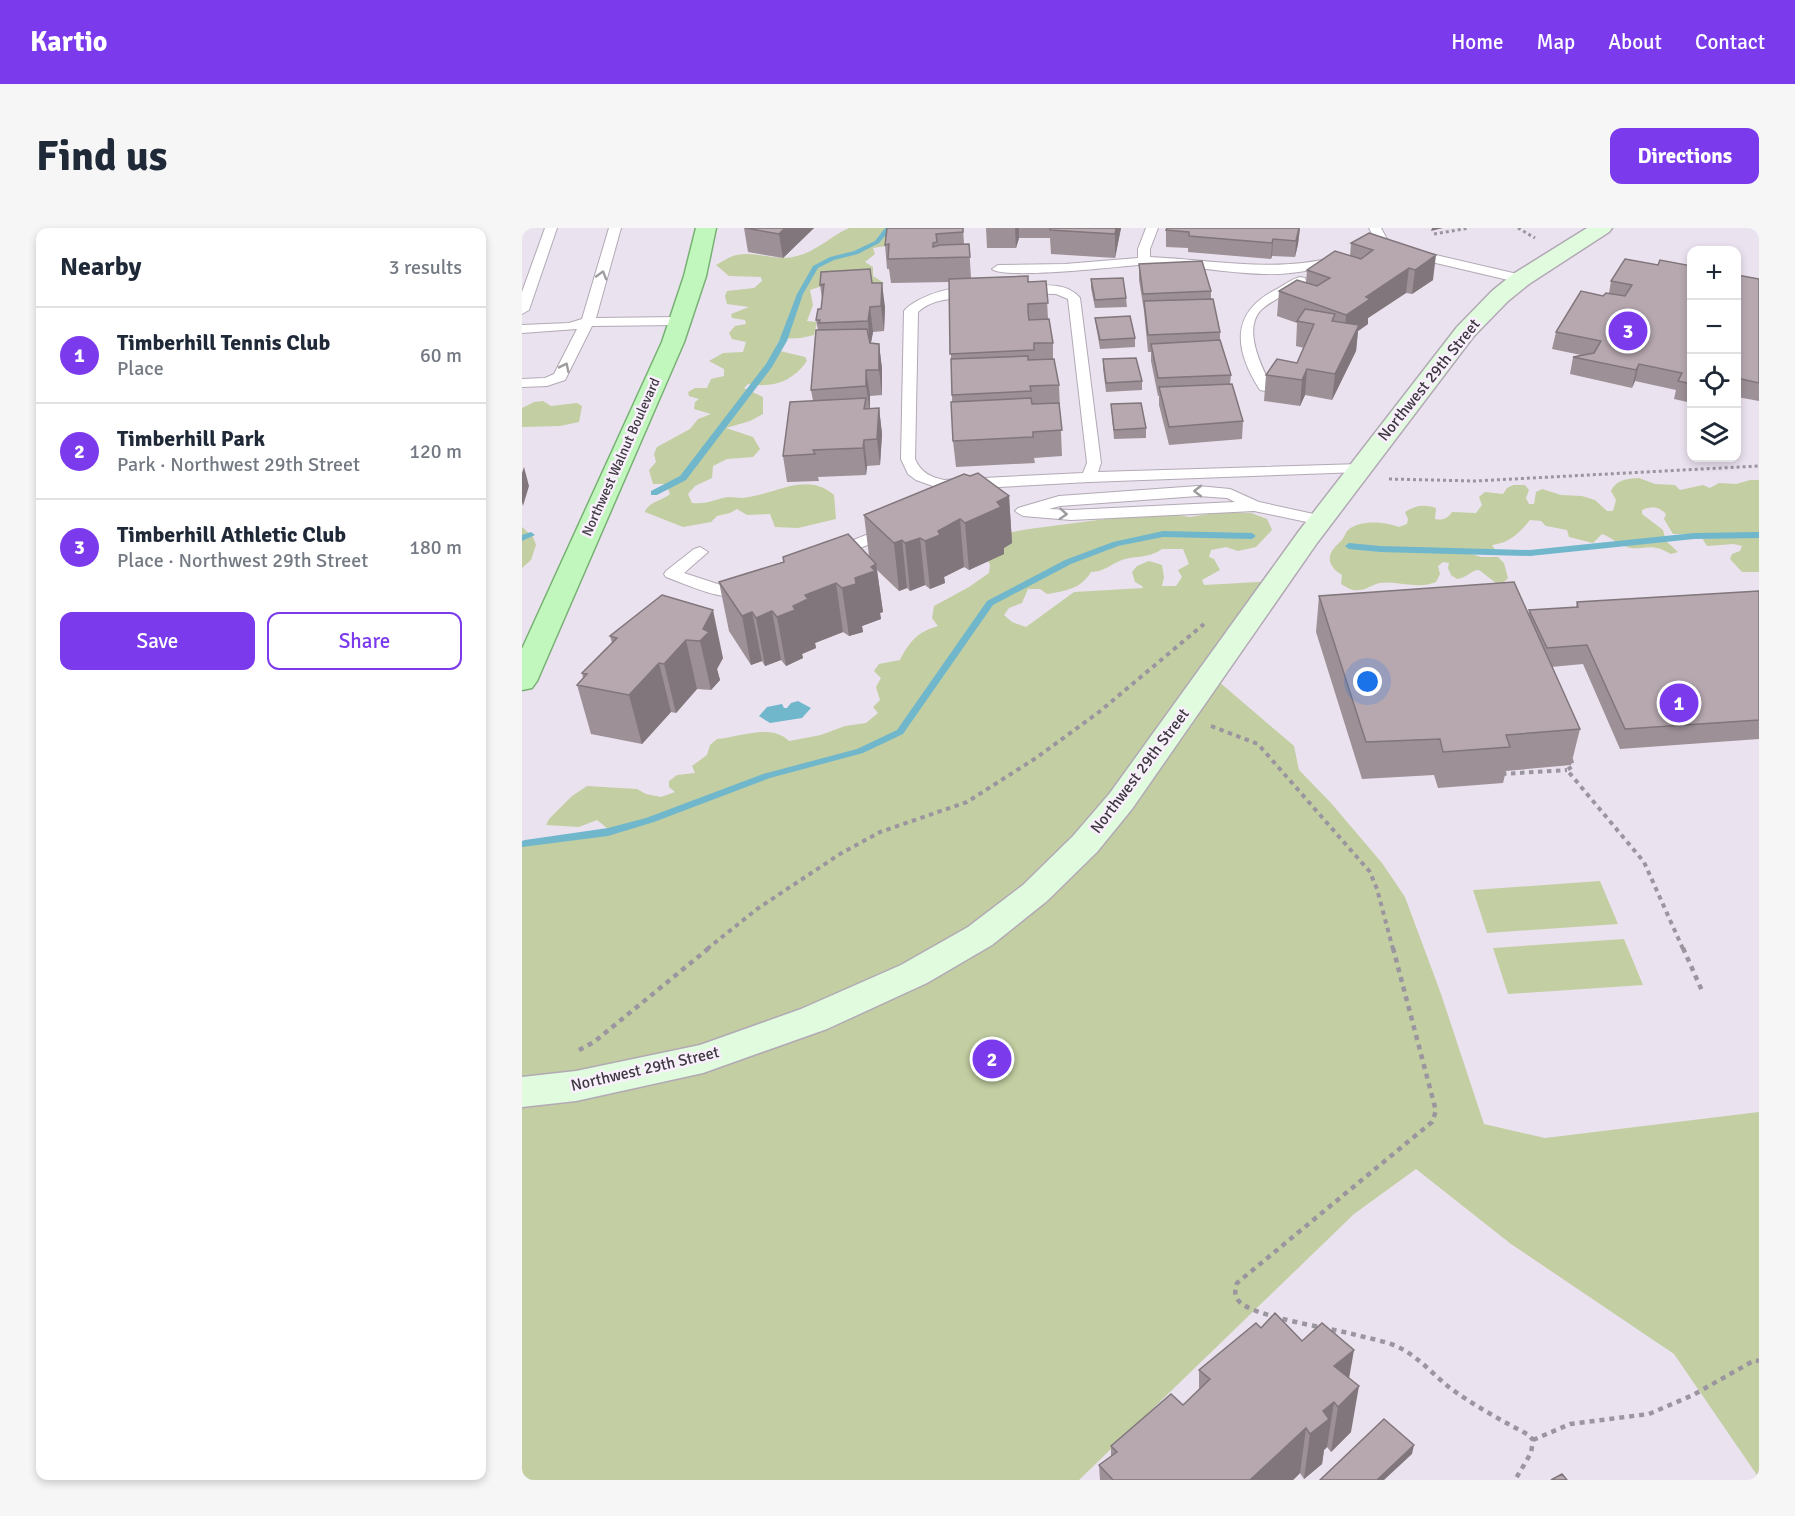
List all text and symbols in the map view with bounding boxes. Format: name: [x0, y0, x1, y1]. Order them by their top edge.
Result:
text: Kartio: [30, 25, 107, 59]
text: Home: [1451, 29, 1504, 55]
text: Map: [1537, 29, 1575, 55]
text: About: [1608, 29, 1662, 55]
text: Contact: [1695, 29, 1765, 55]
button: Directions: [1610, 128, 1759, 184]
text: Find us: [36, 131, 167, 182]
map controls: [1687, 246, 1741, 462]
button: +: [1687, 246, 1741, 300]
text: Nearby: [60, 251, 141, 283]
text: 3 results: [389, 255, 462, 280]
one-way arrow: [595, 270, 607, 281]
button: −: [1687, 300, 1741, 354]
pin: 3: [1608, 308, 1648, 354]
street label: Northwest 29th Street: [1373, 314, 1485, 445]
text: Timberhill Tennis Club: [117, 329, 330, 356]
text: 1: [74, 343, 85, 368]
text: 60 m: [420, 343, 462, 368]
button: locate: [1687, 354, 1741, 408]
text: Place: [117, 356, 164, 381]
one-way arrow: [557, 362, 569, 373]
street label: Northwest Walnut Boulevard: [578, 375, 664, 539]
button: layers: [1687, 408, 1741, 462]
text: Timberhill Park: [117, 425, 265, 452]
text: 2: [74, 439, 85, 464]
text: 120 m: [409, 439, 462, 464]
text: Park · Northwest 29th Street: [117, 452, 360, 477]
one-way arrow: [1194, 485, 1203, 497]
one-way arrow: [1058, 508, 1067, 521]
text: Timberhill Athletic Club: [117, 521, 346, 548]
text: 3: [74, 535, 85, 560]
text: 180 m: [409, 535, 462, 560]
text: Place · Northwest 29th Street: [117, 548, 368, 573]
button: Save: [60, 612, 255, 670]
button: Share: [267, 612, 462, 670]
your location: [1353, 667, 1382, 696]
pin: 1: [1660, 680, 1698, 726]
street label: Northwest 29th Street: [1086, 704, 1194, 838]
pin: 2: [972, 1036, 1012, 1082]
street label: Northwest 29th Street: [569, 1042, 722, 1096]

